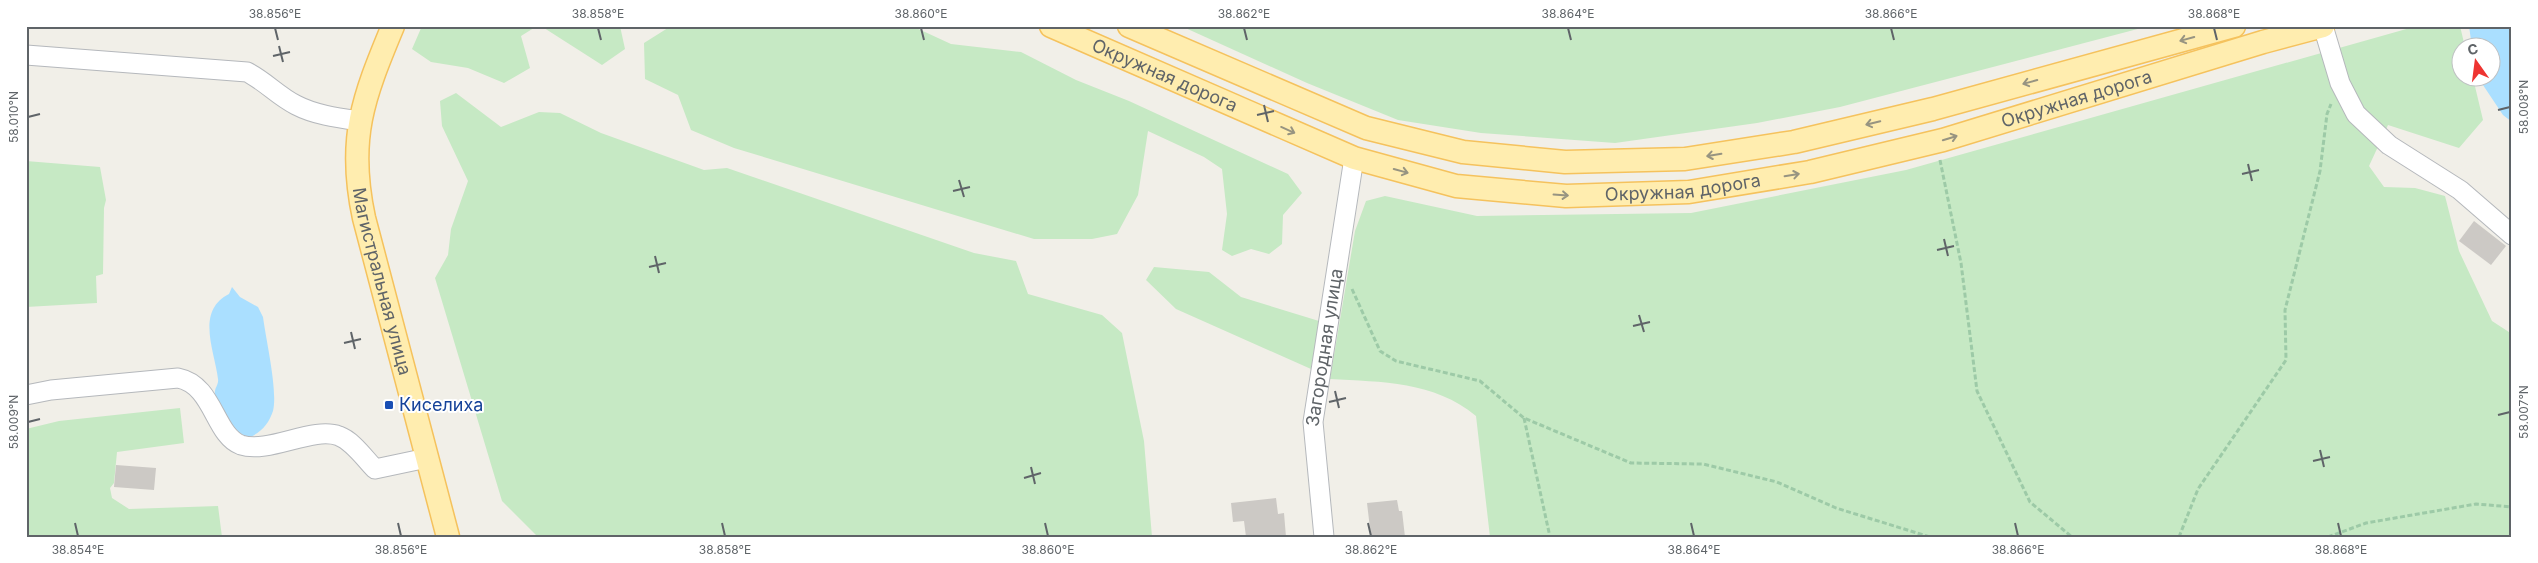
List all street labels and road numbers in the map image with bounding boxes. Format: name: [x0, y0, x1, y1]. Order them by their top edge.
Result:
street label: Окружная дорога: [1089, 34, 1241, 116]
street label: Окружная дорога: [1999, 66, 2154, 132]
street label: Окружная дорога: [1605, 169, 1762, 205]
street label: Магистральная улица: [349, 186, 416, 377]
street label: Загородная улица: [1301, 267, 1347, 428]

